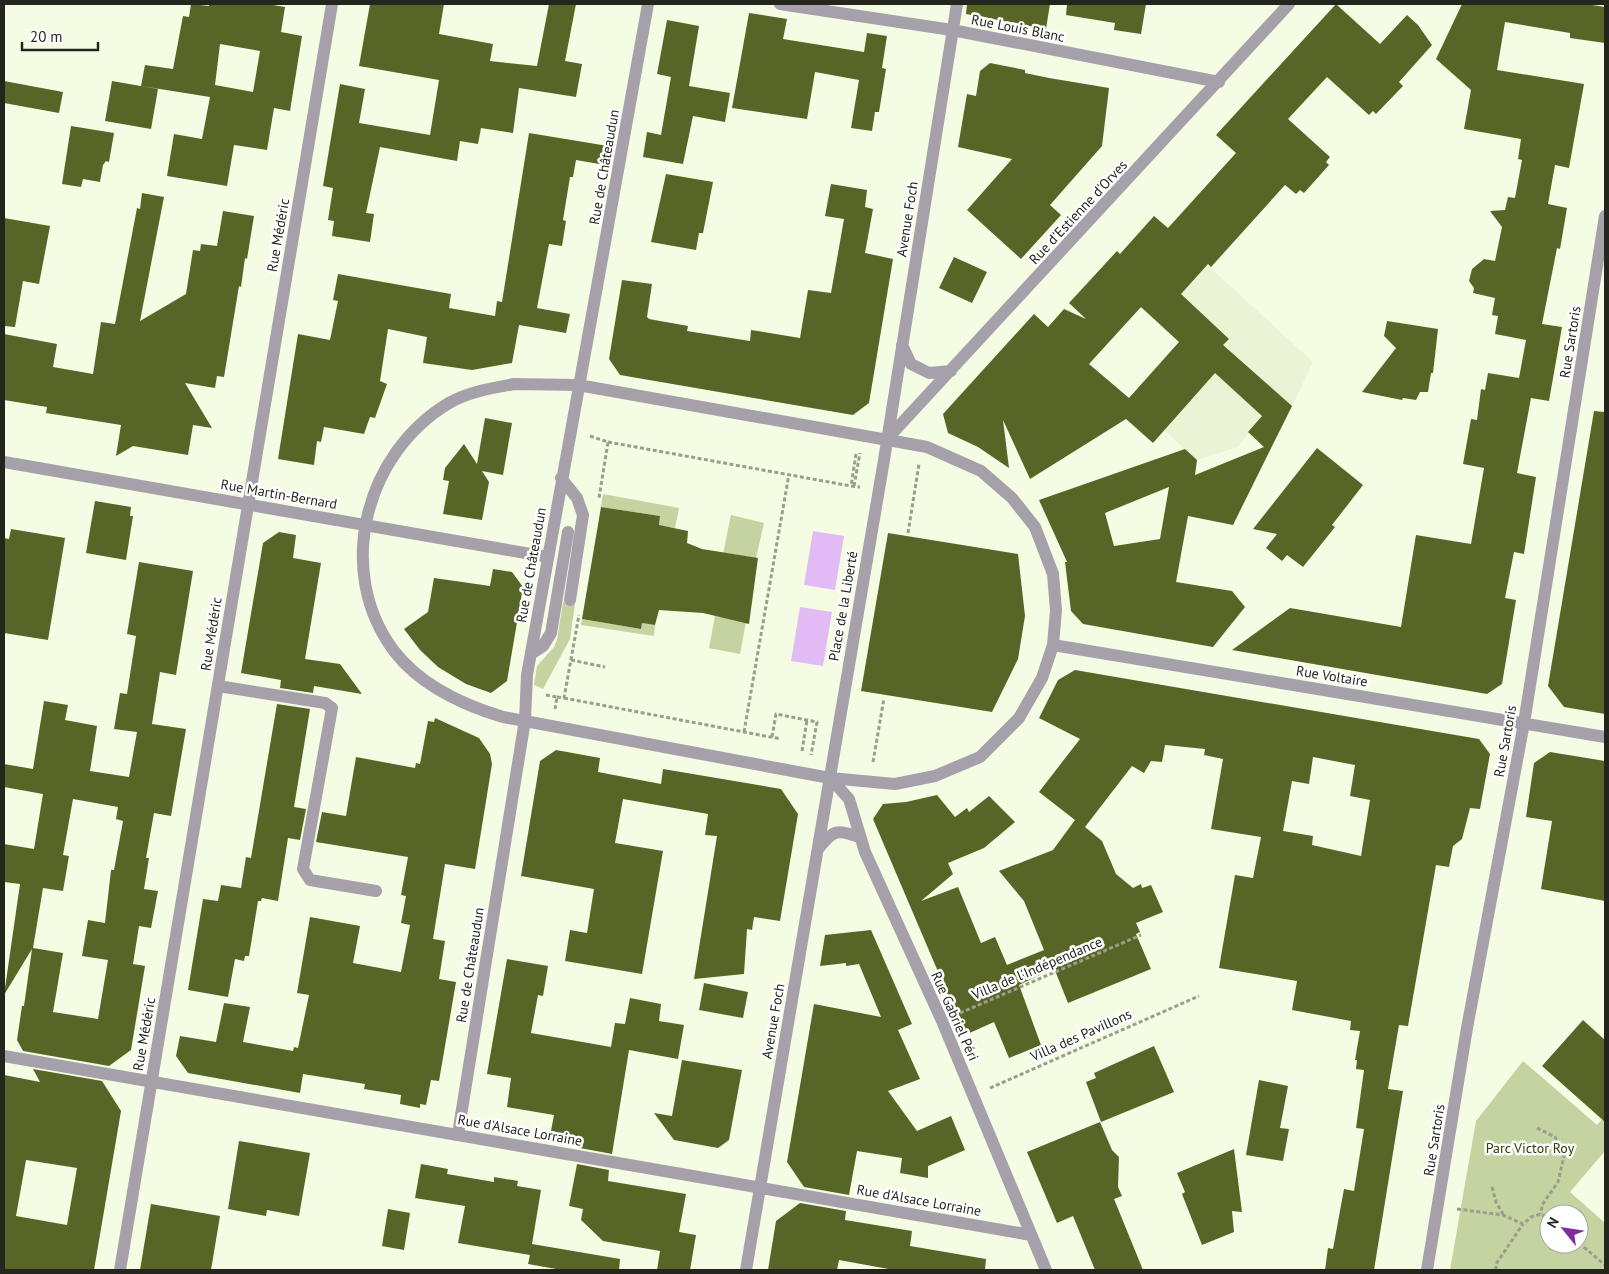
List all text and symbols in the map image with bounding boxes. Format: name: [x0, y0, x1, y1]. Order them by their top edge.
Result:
street label: Rue Louis Blanc: [970, 10, 1066, 46]
scale bar: [22, 20, 99, 52]
text: 20 m: [30, 27, 63, 46]
street label: Rue de Châteaudun: [585, 108, 623, 226]
street label: Rue d'Estienne d'Orves: [1025, 156, 1131, 268]
street label: Avenue Foch: [892, 180, 922, 258]
street label: Rue Médéric: [263, 197, 293, 273]
street label: Rue Sartoris: [1555, 305, 1585, 379]
street label: Rue Martin-Bernard: [219, 475, 339, 513]
street label: Rue de Châteaudun: [512, 506, 550, 624]
street label: Place de la Liberté: [824, 550, 862, 662]
street label: Rue Médéric: [196, 596, 226, 672]
street label: Rue Voltaire: [1295, 661, 1369, 691]
street label: Rue Sartoris: [1490, 704, 1520, 778]
street label: Rue de Châteaudun: [452, 906, 488, 1024]
street label: Villa de l'Indépendance: [968, 932, 1105, 1004]
street label: Rue Gabriel Péri: [927, 968, 983, 1064]
street label: Avenue Foch: [758, 982, 788, 1060]
street label: Rue Médéric: [129, 996, 159, 1072]
street label: Villa des Pavillons: [1027, 1005, 1134, 1066]
street label: Rue Sartoris: [1419, 1103, 1449, 1177]
street label: Rue d'Alsace Lorraine: [456, 1110, 584, 1150]
park label: Parc Victor Roy: [1486, 1139, 1575, 1157]
street label: Rue d'Alsace Lorraine: [855, 1180, 983, 1220]
north arrow: [1539, 1204, 1589, 1254]
text: N: [1543, 1214, 1563, 1231]

